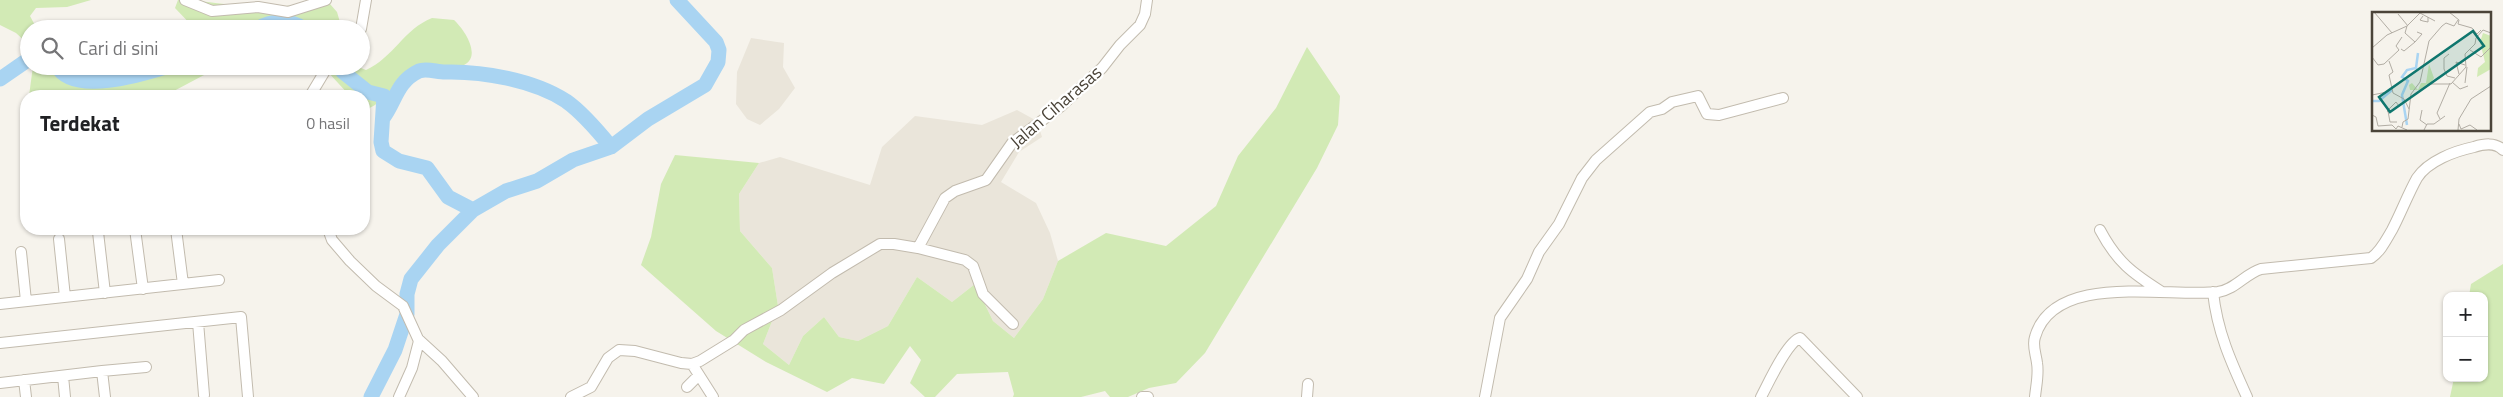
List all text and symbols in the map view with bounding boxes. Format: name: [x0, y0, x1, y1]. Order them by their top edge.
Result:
inset map: [2372, 12, 2490, 131]
search box: [20, 20, 370, 75]
text: Cari di sini: [78, 33, 159, 62]
icon: search: [38, 34, 66, 62]
street label: Jalan Ciharasas: [1004, 59, 1108, 154]
text: Terdekat: [40, 107, 120, 139]
text: 0 hasil: [306, 111, 350, 135]
map controls: [2443, 292, 2488, 382]
button: +: [2443, 292, 2488, 337]
button: −: [2443, 337, 2488, 382]

